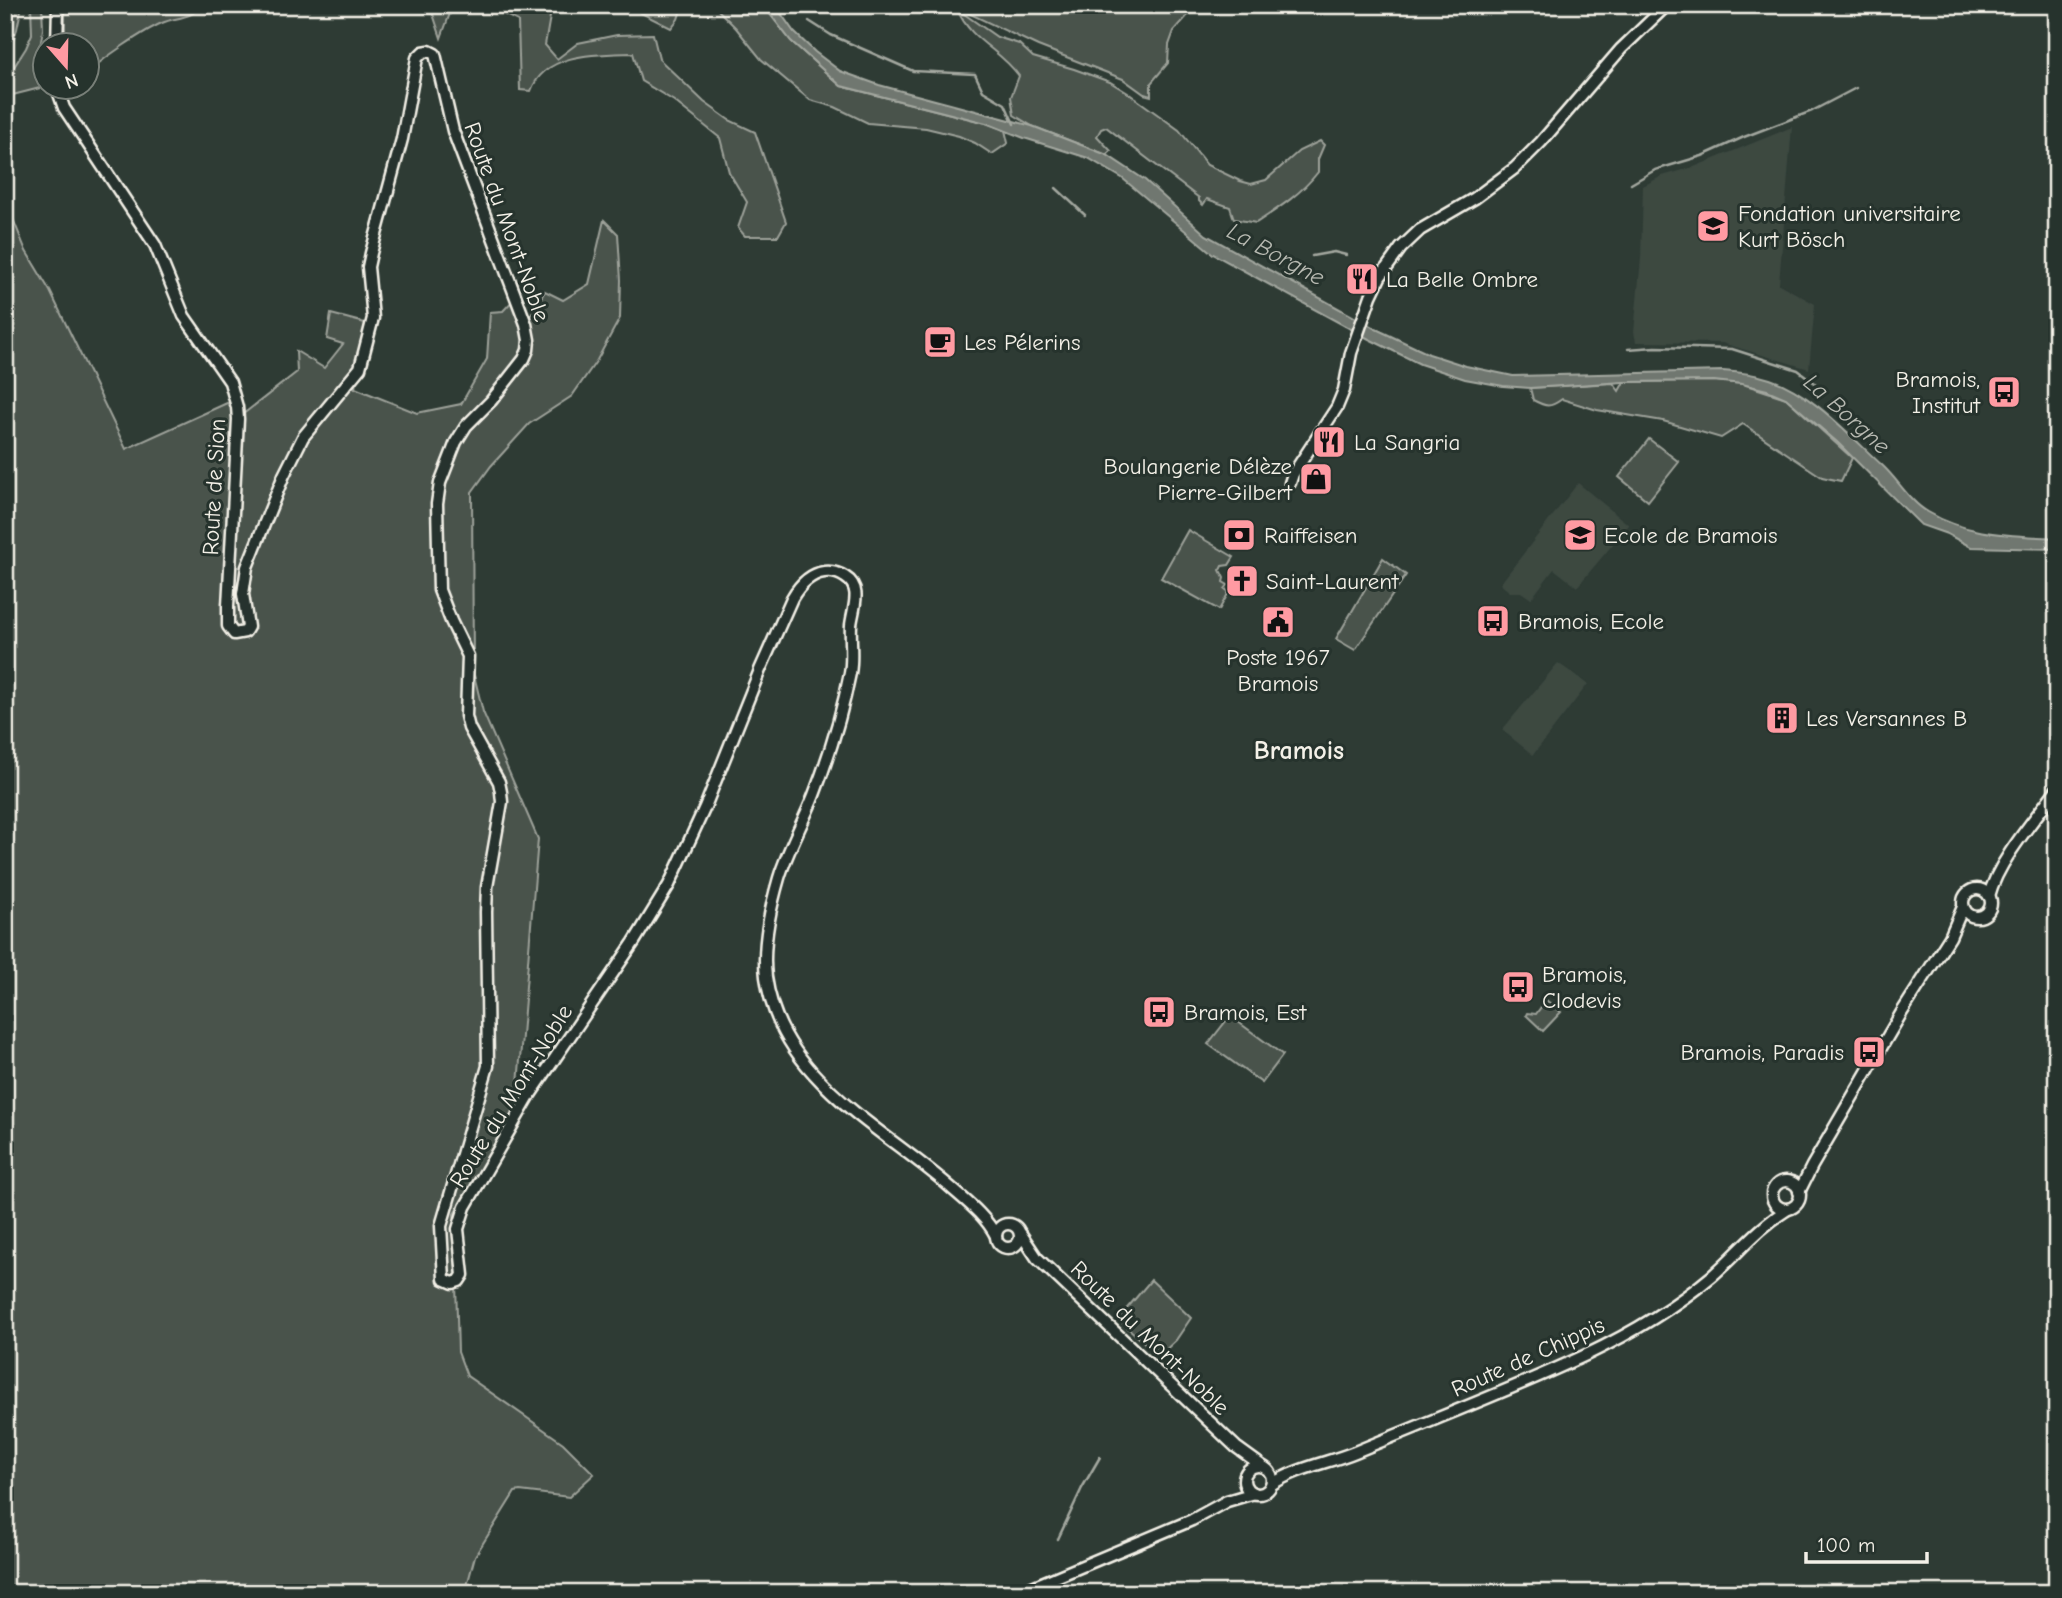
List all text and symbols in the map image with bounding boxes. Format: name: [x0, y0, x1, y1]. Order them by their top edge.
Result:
north arrow: [32, 32, 102, 102]
text: N: [62, 69, 81, 93]
street label: Route du Mont-Noble: [458, 119, 556, 325]
place label: Fondation universitaire Kurt Bösch: [1738, 200, 1961, 253]
school or university icon: Fondation universitaire Kurt Bösch: [1694, 207, 1732, 245]
water label: La Borgne: [1222, 217, 1330, 291]
restaurant icon: La Belle Ombre: [1343, 260, 1381, 298]
place label: La Belle Ombre: [1386, 266, 1538, 293]
cafe icon: Les Pélerins: [921, 323, 959, 361]
place label: Les Pélerins: [964, 329, 1081, 356]
place label: Bramois, Institut: [1895, 366, 1981, 419]
water label: La Borgne: [1798, 368, 1896, 460]
bus stop icon: Bramois, Institut: [1985, 373, 2023, 411]
street label: Route de Sion: [197, 418, 231, 556]
restaurant icon: La Sangria: [1310, 423, 1348, 461]
place label: La Sangria: [1354, 429, 1460, 456]
place label: Boulangerie Délèze Pierre-Gilbert: [1103, 453, 1293, 506]
shop icon: Boulangerie Délèze Pierre-Gilbert: [1297, 460, 1335, 498]
bank icon: Raiffeisen: [1220, 516, 1258, 554]
school or university icon: Ecole de Bramois: [1561, 516, 1599, 554]
place label: Raiffeisen: [1264, 522, 1357, 549]
place label: Ecole de Bramois: [1604, 522, 1778, 549]
church icon: Saint-Laurent: [1223, 562, 1261, 600]
place label: Saint-Laurent: [1266, 568, 1400, 595]
bus stop icon: Bramois, Ecole: [1474, 602, 1512, 640]
public building icon: Poste 1967 Bramois: [1259, 603, 1297, 641]
place label: Bramois, Ecole: [1518, 608, 1664, 635]
place label: Poste 1967 Bramois: [1226, 644, 1330, 697]
building icon: Les Versannes B: [1763, 699, 1801, 737]
place label: Les Versannes B: [1806, 705, 1967, 732]
district label: Bramois: [1254, 736, 1344, 766]
place label: Bramois, Clodevis: [1542, 961, 1627, 1014]
bus stop icon: Bramois, Clodevis: [1499, 968, 1537, 1006]
bus stop icon: Bramois, Est: [1140, 993, 1178, 1031]
place label: Bramois, Est: [1184, 999, 1308, 1026]
street label: Route du Mont-Noble: [444, 1000, 578, 1192]
bus stop icon: Bramois, Paradis: [1850, 1033, 1888, 1071]
place label: Bramois, Paradis: [1680, 1039, 1844, 1066]
street label: Route du Mont-Noble: [1065, 1255, 1235, 1421]
street label: Route de Chippis: [1447, 1311, 1609, 1403]
scale bar: [1806, 1521, 1927, 1565]
text: 100 m: [1817, 1533, 1875, 1557]

